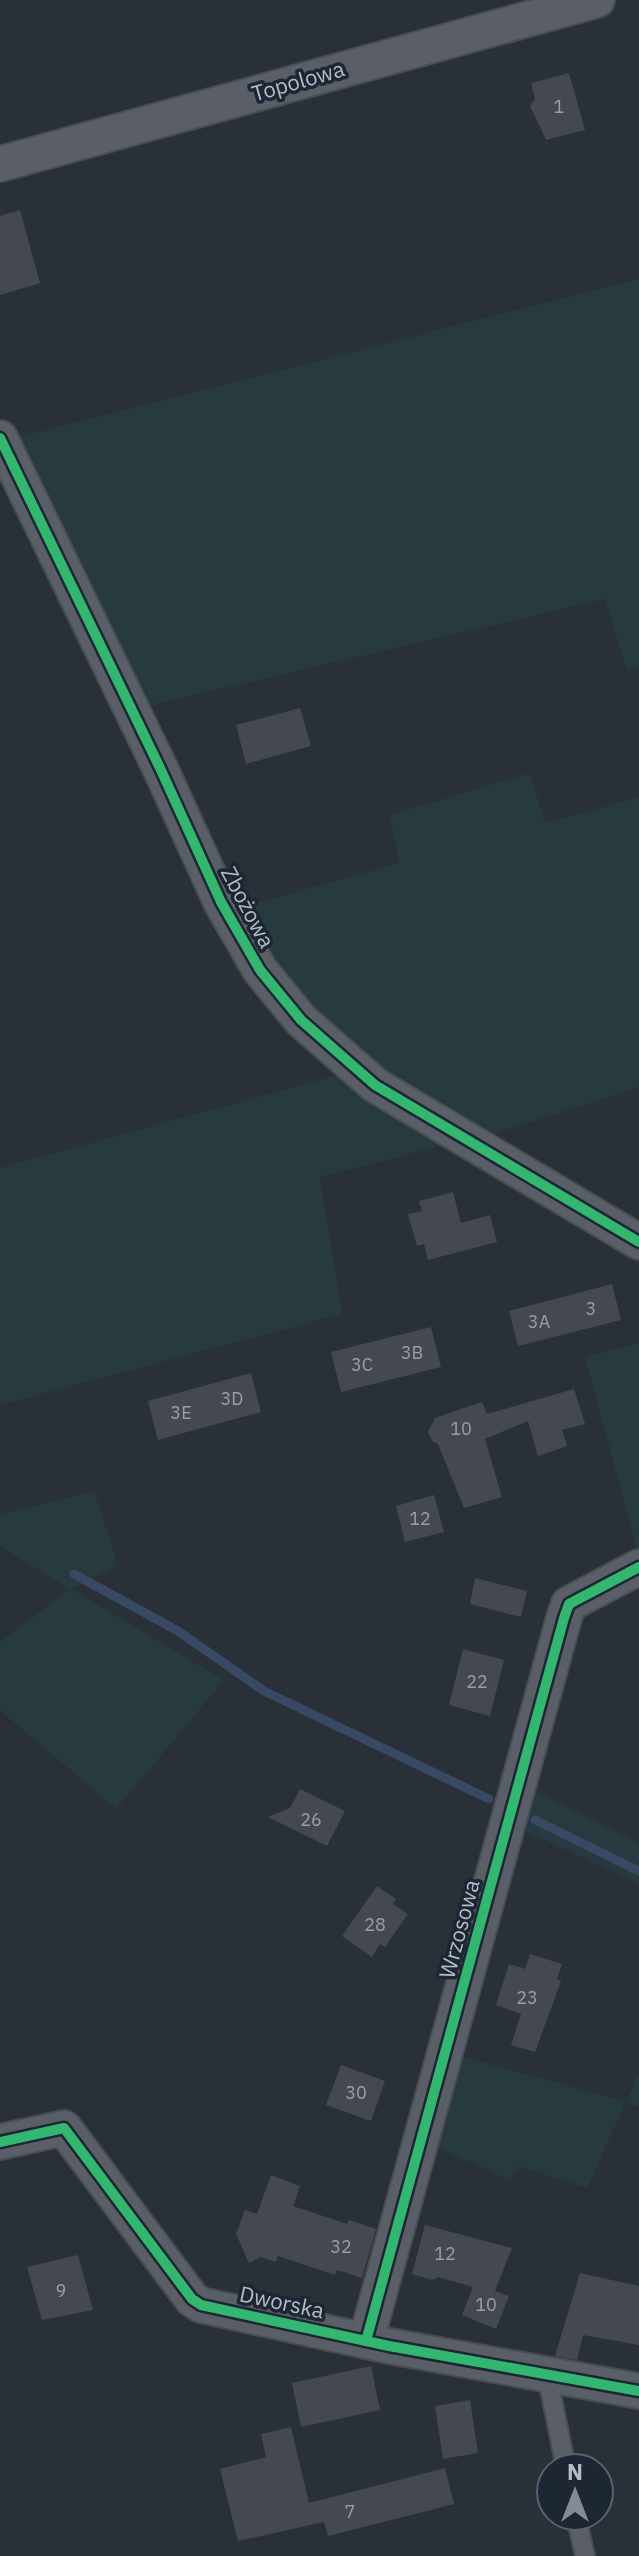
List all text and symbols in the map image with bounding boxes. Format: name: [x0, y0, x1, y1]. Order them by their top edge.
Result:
street label: Topolowa: [248, 53, 348, 108]
house number: 1: [554, 95, 564, 118]
street label: Zbożowa: [215, 861, 282, 953]
house number: 3: [586, 1297, 596, 1320]
house number: 3A: [528, 1310, 551, 1333]
house number: 3B: [401, 1341, 423, 1364]
house number: 3C: [351, 1353, 373, 1376]
house number: 3D: [221, 1387, 243, 1410]
house number: 3E: [170, 1401, 192, 1424]
house number: 10: [450, 1417, 472, 1440]
house number: 12: [409, 1507, 431, 1530]
house number: 22: [466, 1670, 488, 1693]
house number: 26: [300, 1808, 322, 1831]
street label: Wrzosowa: [431, 1876, 486, 1981]
house number: 28: [364, 1913, 386, 1936]
house number: 23: [516, 1986, 538, 2009]
house number: 30: [345, 2081, 367, 2104]
house number: 32: [330, 2235, 352, 2258]
house number: 12: [434, 2242, 456, 2265]
street label: Dworska: [237, 2278, 327, 2325]
house number: 9: [56, 2279, 66, 2302]
house number: 10: [475, 2293, 497, 2316]
north arrow: [535, 2452, 615, 2532]
text: N: [567, 2457, 583, 2486]
house number: 7: [345, 2500, 355, 2523]

